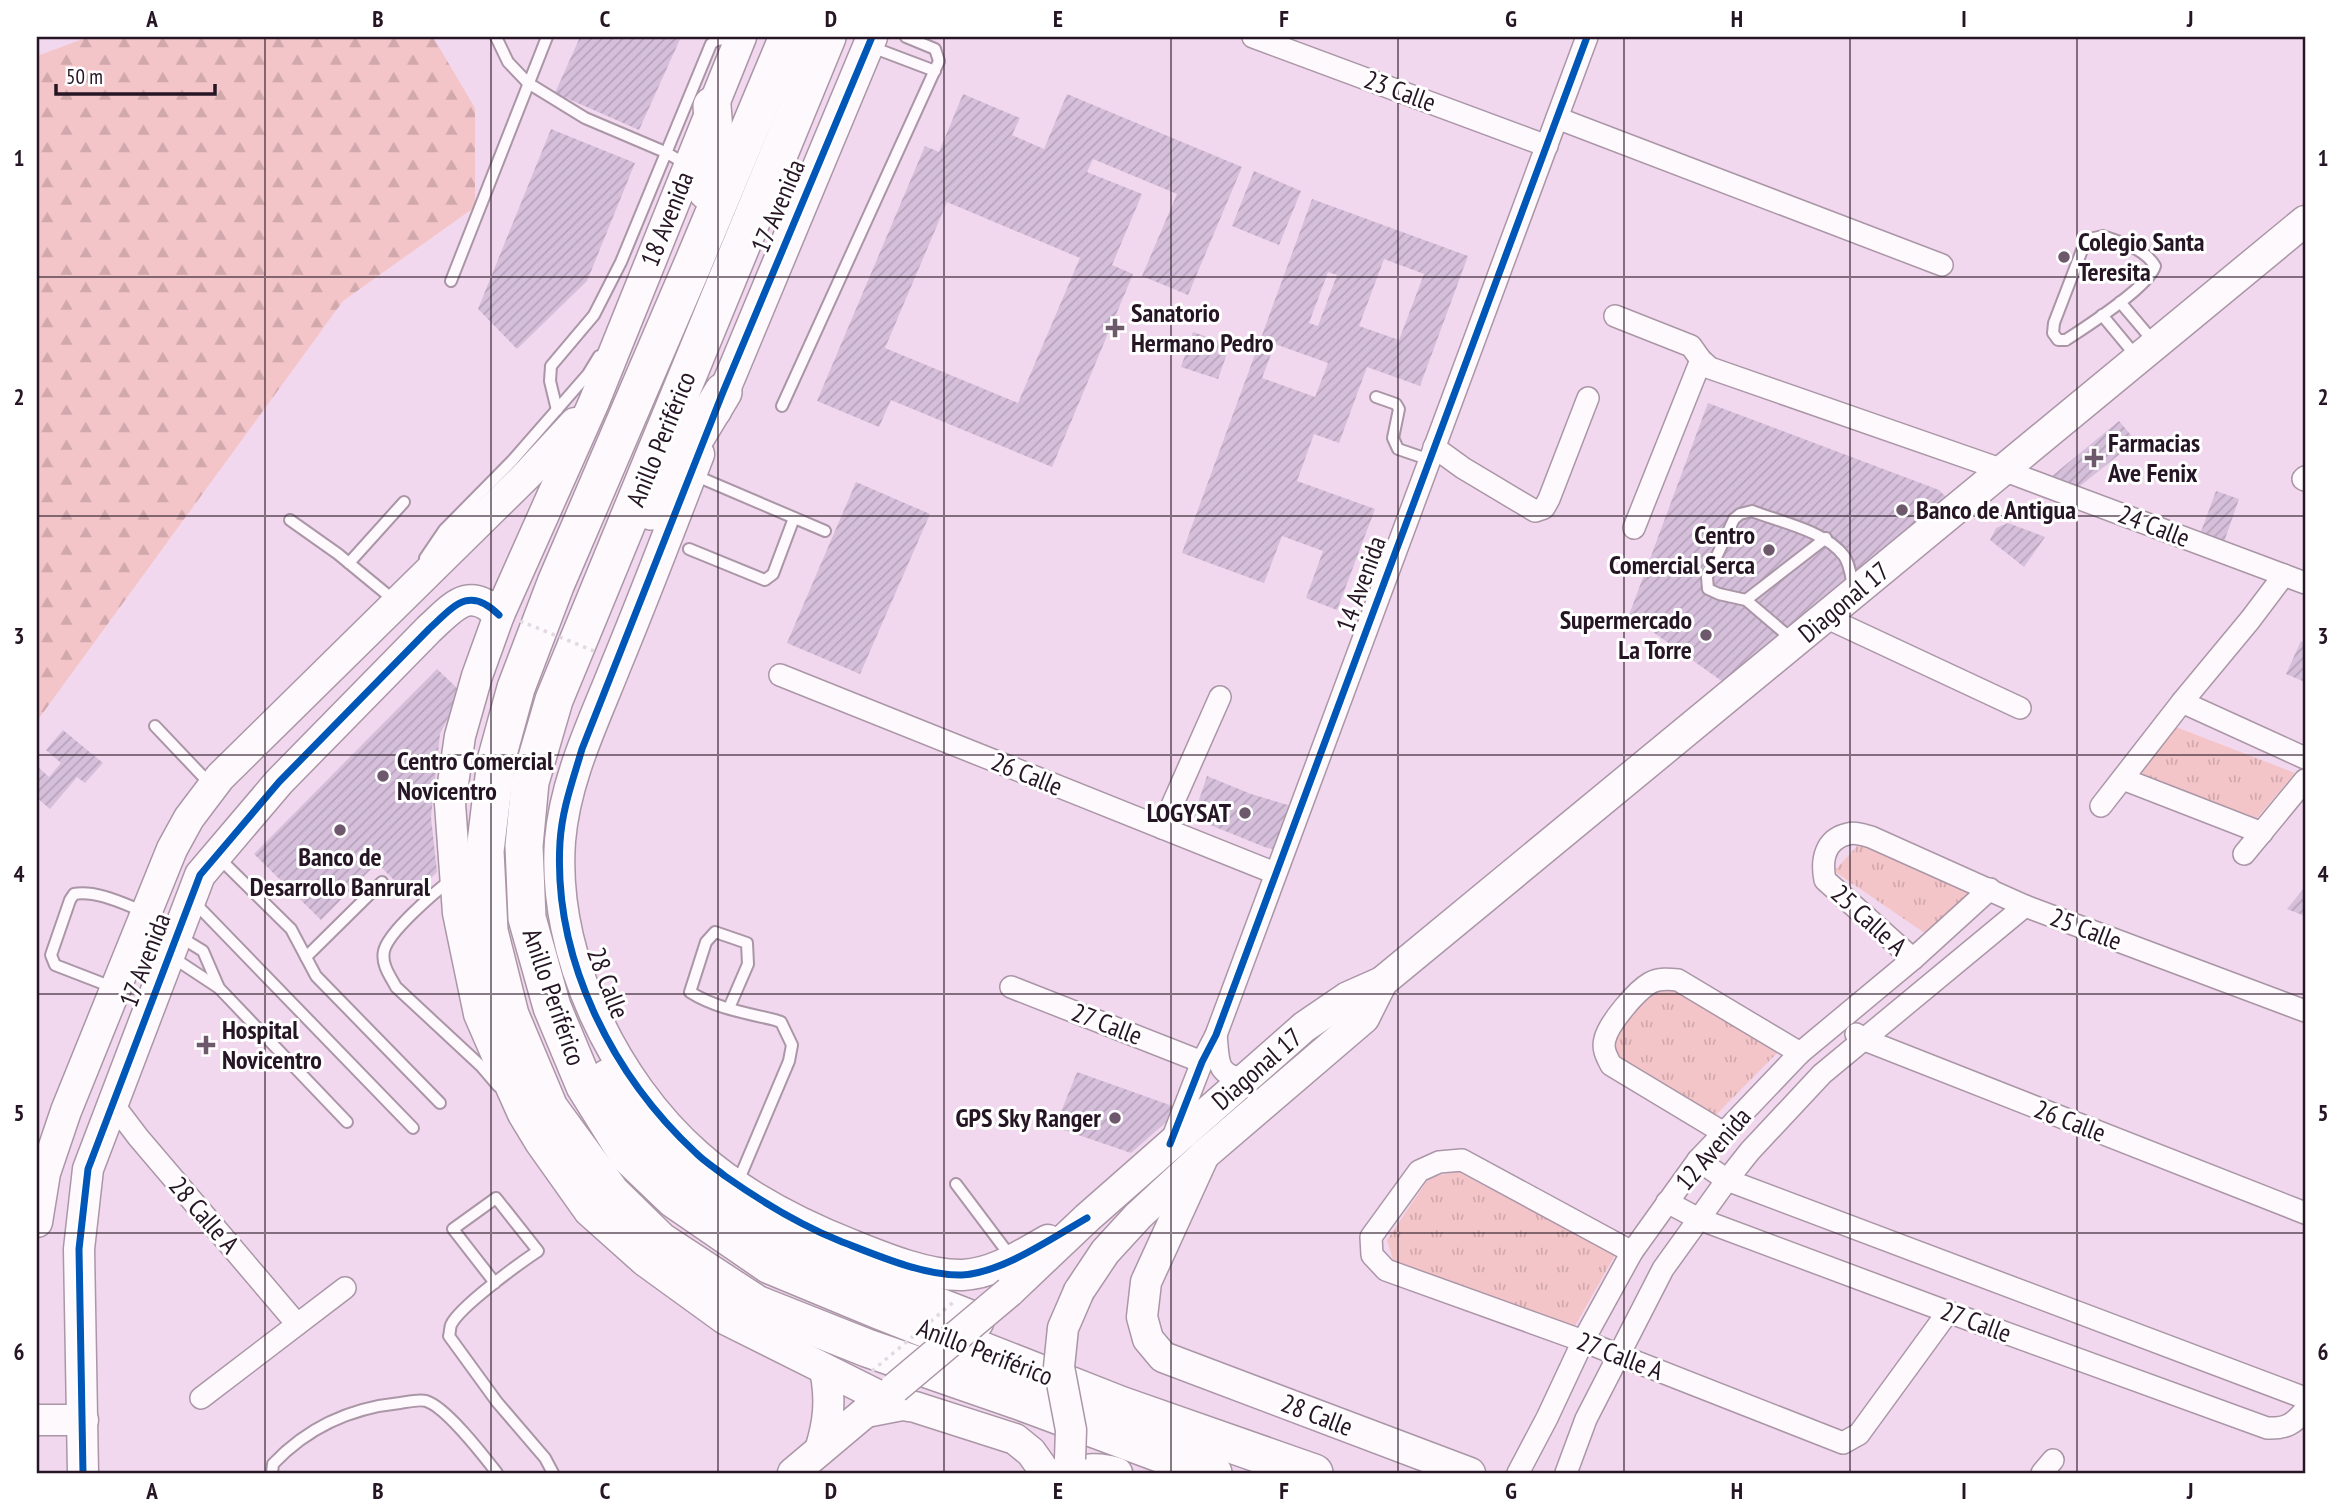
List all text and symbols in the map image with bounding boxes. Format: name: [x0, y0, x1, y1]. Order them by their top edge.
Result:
text: A: [145, 4, 158, 33]
text: B: [372, 4, 384, 33]
text: C: [600, 4, 611, 33]
text: D: [825, 4, 837, 33]
text: E: [1053, 4, 1063, 33]
text: F: [1279, 4, 1289, 33]
text: G: [1505, 4, 1517, 33]
text: H: [1731, 4, 1743, 33]
text: I: [1961, 4, 1967, 33]
text: J: [2186, 4, 2193, 33]
scale bar: [56, 52, 215, 96]
street label: 23 Calle: [1360, 62, 1440, 119]
text: 50 m: [66, 63, 103, 90]
text: 1: [14, 143, 25, 172]
text: 1: [2318, 143, 2329, 172]
street label: 17 Avenida: [743, 154, 812, 257]
street label: 18 Avenida: [633, 167, 700, 271]
place label: Colegio Santa Teresita: [2078, 225, 2205, 288]
marker: Colegio Santa Teresita: [2056, 249, 2072, 265]
place label: Sanatorio Hermano Pedro: [1131, 296, 1274, 359]
marker: Sanatorio Hermano Pedro: [1105, 318, 1125, 338]
street label: Anillo Periférico: [619, 366, 703, 511]
text: 2: [14, 382, 25, 411]
text: 2: [2318, 382, 2329, 411]
place label: Farmacias Ave Fenix: [2107, 426, 2200, 489]
marker: Farmacias Ave Fenix: [2086, 450, 2102, 466]
place label: Banco de Antigua: [1916, 493, 2076, 526]
street label: 24 Calle: [2114, 497, 2195, 554]
marker: Banco de Antigua: [1894, 502, 1910, 518]
place label: Centro Comercial Serca: [1609, 518, 1755, 581]
street label: 14 Avenida: [1328, 532, 1393, 636]
marker: Centro Comercial Serca: [1761, 542, 1777, 558]
street label: Diagonal 17: [1791, 554, 1896, 649]
place label: Supermercado La Torre: [1560, 603, 1692, 666]
text: 3: [14, 621, 25, 650]
text: 3: [2318, 621, 2329, 650]
marker: Supermercado La Torre: [1698, 627, 1714, 643]
place label: Centro Comercial Novicentro: [397, 744, 554, 807]
street label: 26 Calle: [987, 744, 1068, 803]
marker: Centro Comercial Novicentro: [375, 768, 391, 784]
place label: LOGYSAT: [1147, 796, 1232, 829]
marker: LOGYSAT: [1237, 805, 1253, 821]
marker: Banco de Desarrollo Banrural: [332, 822, 348, 838]
place label: Banco de Desarrollo Banrural: [250, 840, 431, 903]
text: 4: [14, 859, 25, 888]
text: 4: [2318, 859, 2329, 888]
street label: 25 Calle A: [1825, 877, 1915, 963]
street label: 25 Calle: [2046, 900, 2127, 957]
street label: 17 Avenida: [112, 908, 178, 1012]
street label: Anillo Periférico: [516, 924, 593, 1070]
street label: 28 Calle: [580, 942, 637, 1023]
street label: 27 Calle: [1067, 995, 1147, 1052]
place label: Hospital Novicentro: [222, 1013, 322, 1076]
street label: Diagonal 17: [1205, 1020, 1309, 1117]
marker: Hospital Novicentro: [196, 1035, 216, 1055]
street label: 26 Calle: [2030, 1092, 2111, 1149]
text: 5: [14, 1098, 25, 1127]
text: 5: [2318, 1098, 2329, 1127]
street label: 12 Avenida: [1668, 1100, 1758, 1197]
place label: GPS Sky Ranger: [956, 1101, 1101, 1134]
marker: GPS Sky Ranger: [1107, 1110, 1123, 1126]
street label: 28 Calle A: [162, 1170, 247, 1260]
street label: 27 Calle: [1936, 1294, 2016, 1349]
street label: Anillo Periférico: [913, 1311, 1058, 1393]
street label: 27 Calle A: [1572, 1324, 1669, 1387]
text: 6: [14, 1337, 25, 1366]
text: 6: [2318, 1337, 2329, 1366]
street label: 28 Calle: [1277, 1386, 1358, 1443]
text: A: [145, 1476, 158, 1505]
text: B: [372, 1476, 384, 1505]
text: C: [600, 1476, 611, 1505]
text: D: [825, 1476, 837, 1505]
text: E: [1053, 1476, 1063, 1505]
text: F: [1279, 1476, 1289, 1505]
text: G: [1505, 1476, 1517, 1505]
text: H: [1731, 1476, 1743, 1505]
text: I: [1961, 1476, 1967, 1505]
text: J: [2186, 1476, 2193, 1505]

